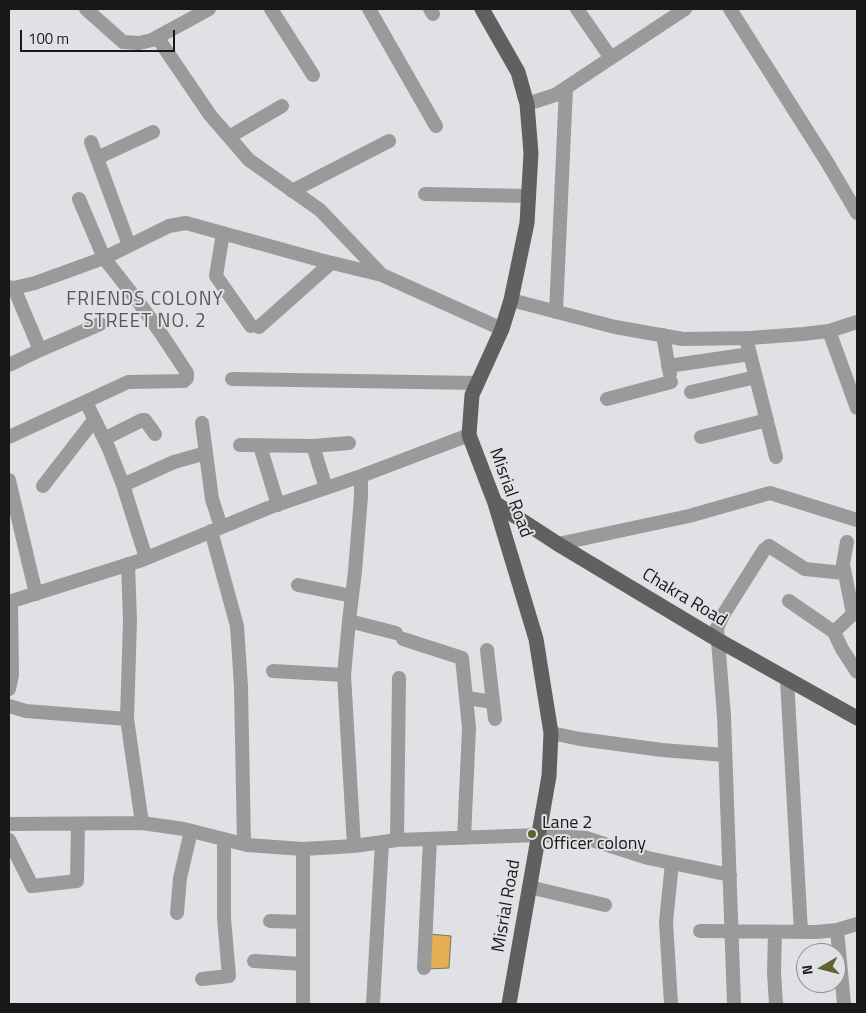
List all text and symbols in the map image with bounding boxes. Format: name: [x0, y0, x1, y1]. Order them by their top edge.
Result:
scale bar: [22, 20, 178, 52]
text: 100 m: [28, 27, 69, 50]
district label: FRIENDS COLONY STREET NO. 2: [65, 289, 225, 333]
street label: Misrial Road: [484, 445, 536, 541]
street label: Chakra Road: [638, 564, 730, 632]
place label: Lane 2 Officer colony: [542, 813, 646, 856]
marker: Lane 2 Officer colony: [526, 828, 538, 840]
street label: Misrial Road: [488, 858, 526, 954]
north arrow: [796, 943, 846, 993]
text: N: [796, 964, 818, 976]

